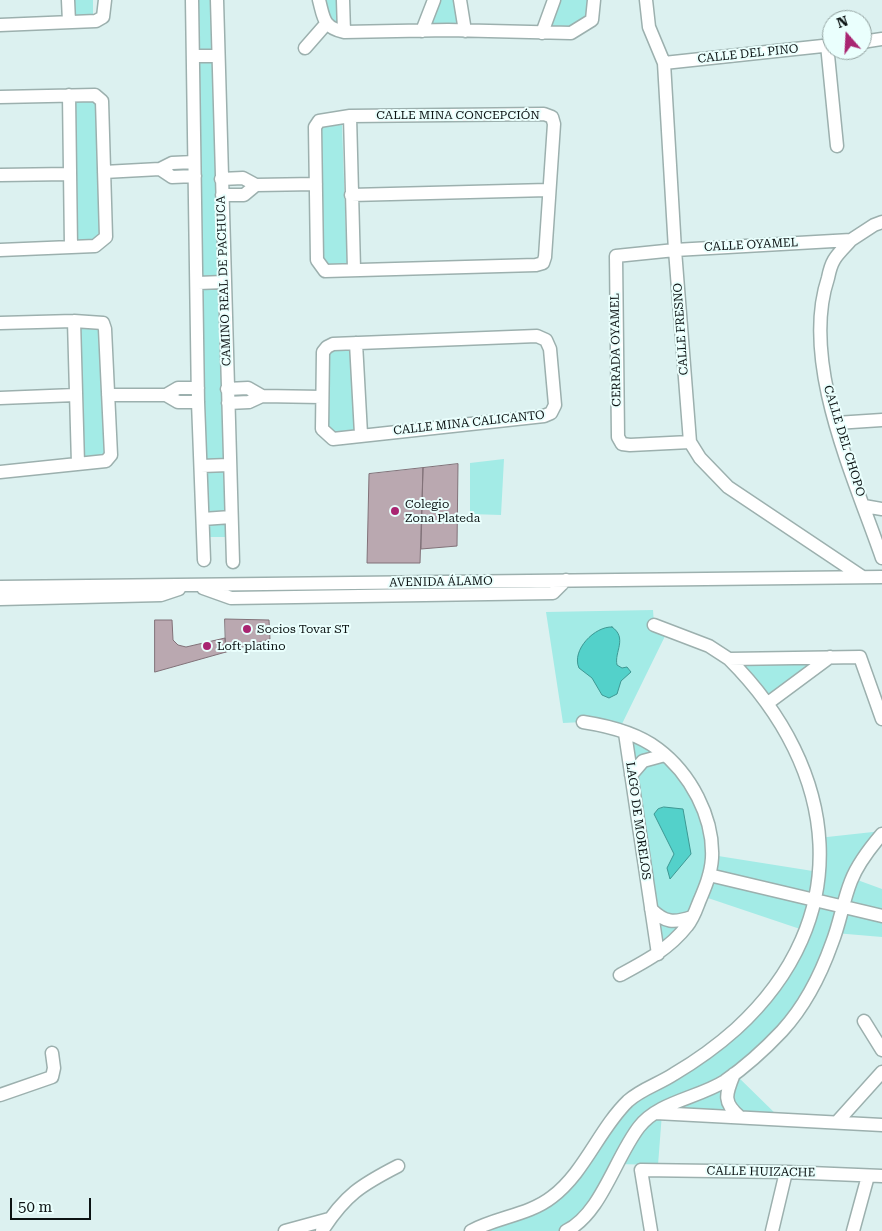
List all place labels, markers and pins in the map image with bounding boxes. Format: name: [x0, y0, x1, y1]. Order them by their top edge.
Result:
place label: Colegio Zona Plateda: [405, 497, 480, 525]
marker: Colegio Zona Plateda: [389, 505, 401, 517]
place label: Socios Tovar ST: [257, 622, 350, 636]
marker: Socios Tovar ST: [241, 623, 253, 635]
place label: Loft platino: [217, 639, 286, 653]
marker: Loft platino: [201, 640, 213, 652]

